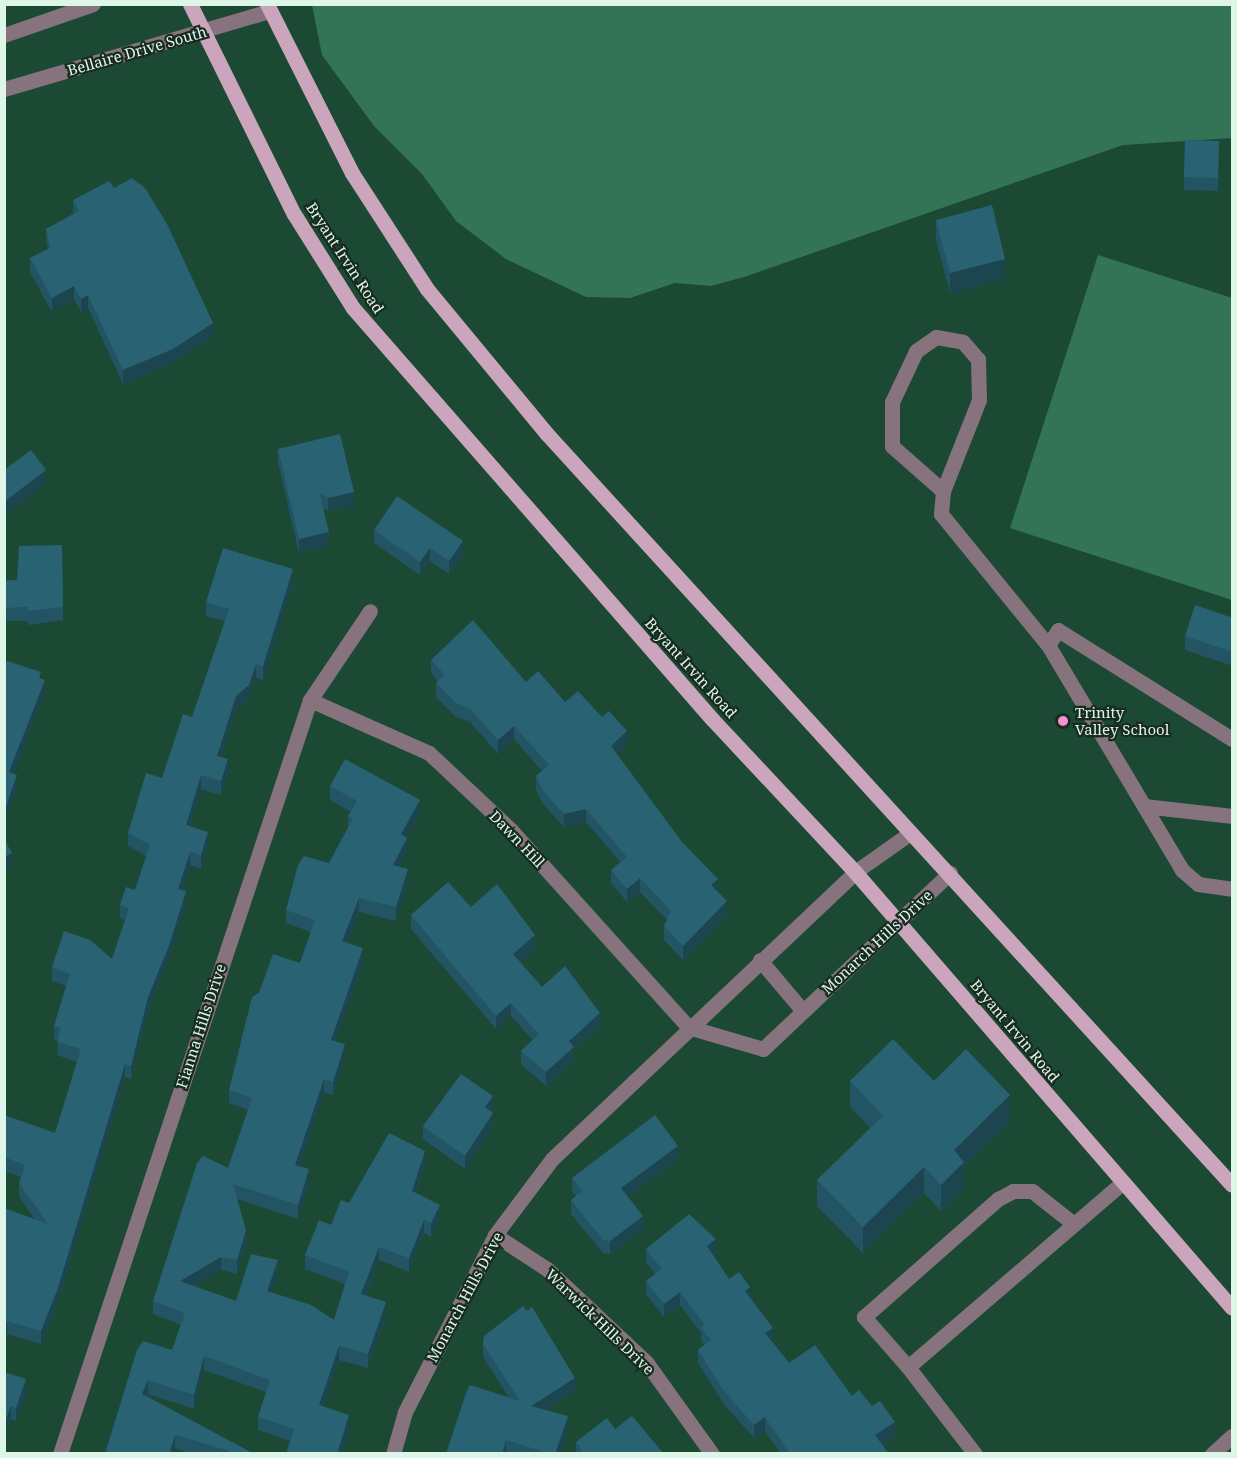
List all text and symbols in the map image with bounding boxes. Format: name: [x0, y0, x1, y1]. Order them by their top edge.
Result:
street label: Bellaire Drive South: [65, 23, 209, 79]
street label: Bryant Irvin Road: [302, 199, 388, 317]
street label: Bryant Irvin Road: [641, 614, 741, 722]
place label: Trinity Valley School: [1075, 703, 1169, 738]
marker: Trinity Valley School: [1056, 714, 1070, 728]
street label: Dawn Hill: [486, 807, 548, 871]
street label: Monarch Hills Drive: [818, 886, 936, 998]
street label: Fianna Hills Drive: [172, 961, 230, 1091]
street label: Bryant Irvin Road: [967, 976, 1063, 1086]
street label: Monarch Hills Drive: [423, 1229, 507, 1365]
street label: Warwick Hills Drive: [542, 1265, 658, 1379]

